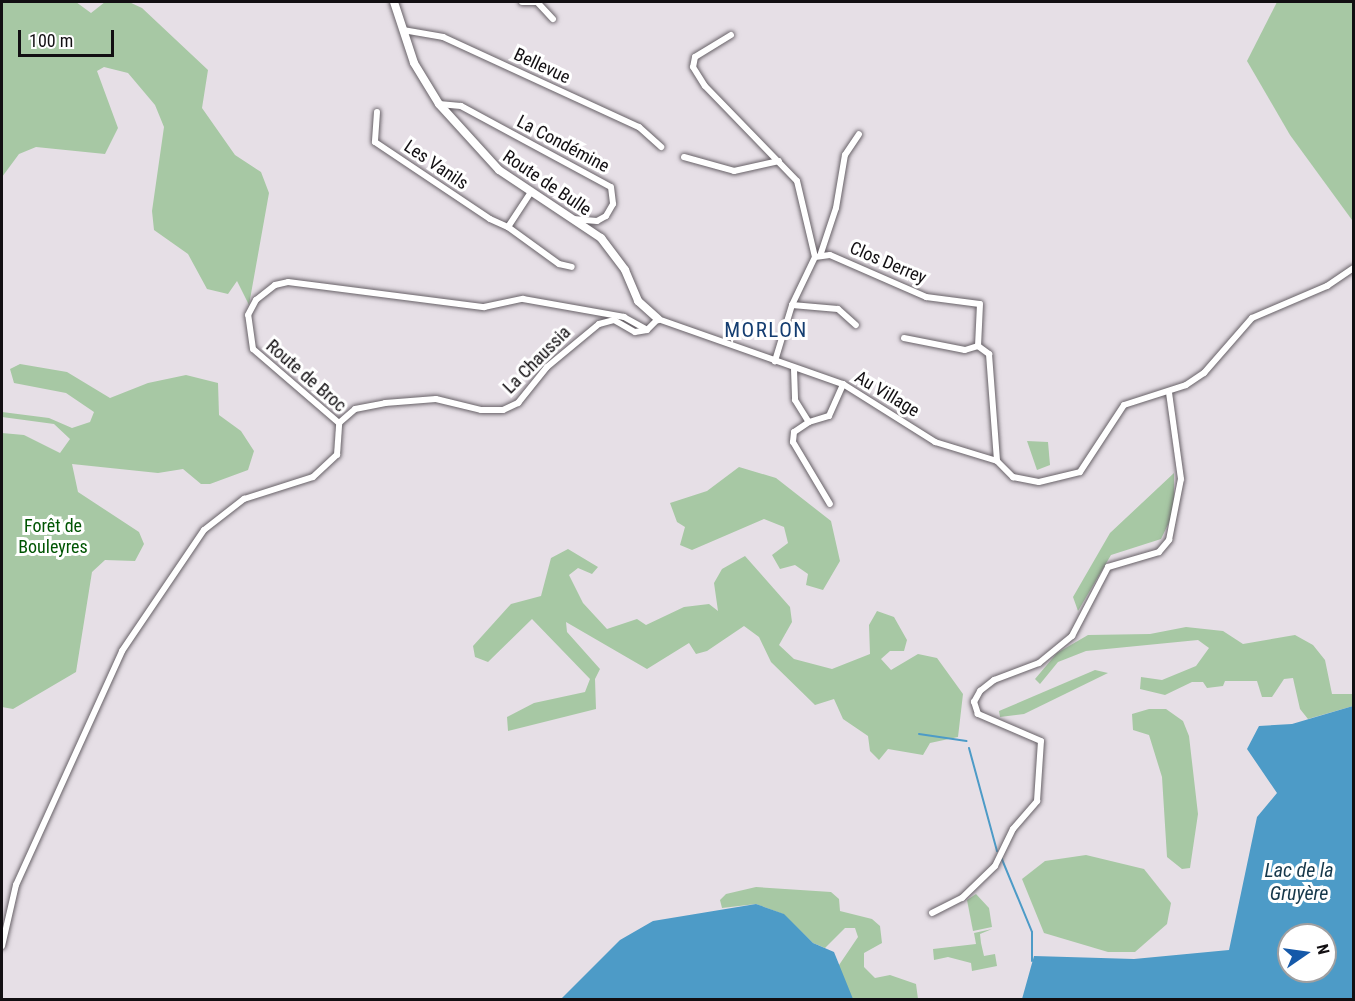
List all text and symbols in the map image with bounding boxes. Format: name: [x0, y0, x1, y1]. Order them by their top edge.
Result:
scale bar: [21, 18, 117, 56]
text: 100 m: [29, 30, 73, 51]
street label: Bellevue: [510, 44, 574, 88]
street label: La Condémine: [513, 111, 613, 177]
street label: Les Vanils: [400, 136, 472, 194]
street label: Route de Bulle: [499, 146, 595, 220]
street label: Clos Derrey: [846, 237, 930, 289]
district label: MORLON: [724, 317, 808, 343]
street label: La Chaussia: [499, 322, 575, 398]
street label: Route de Broc: [261, 335, 351, 417]
street label: Au Village: [851, 366, 923, 422]
park label: Forêt de Bouleyres: [18, 516, 88, 558]
water label: Lac de la Gruyère: [1264, 858, 1334, 905]
north arrow: [1277, 923, 1337, 983]
text: N: [1313, 942, 1333, 956]

